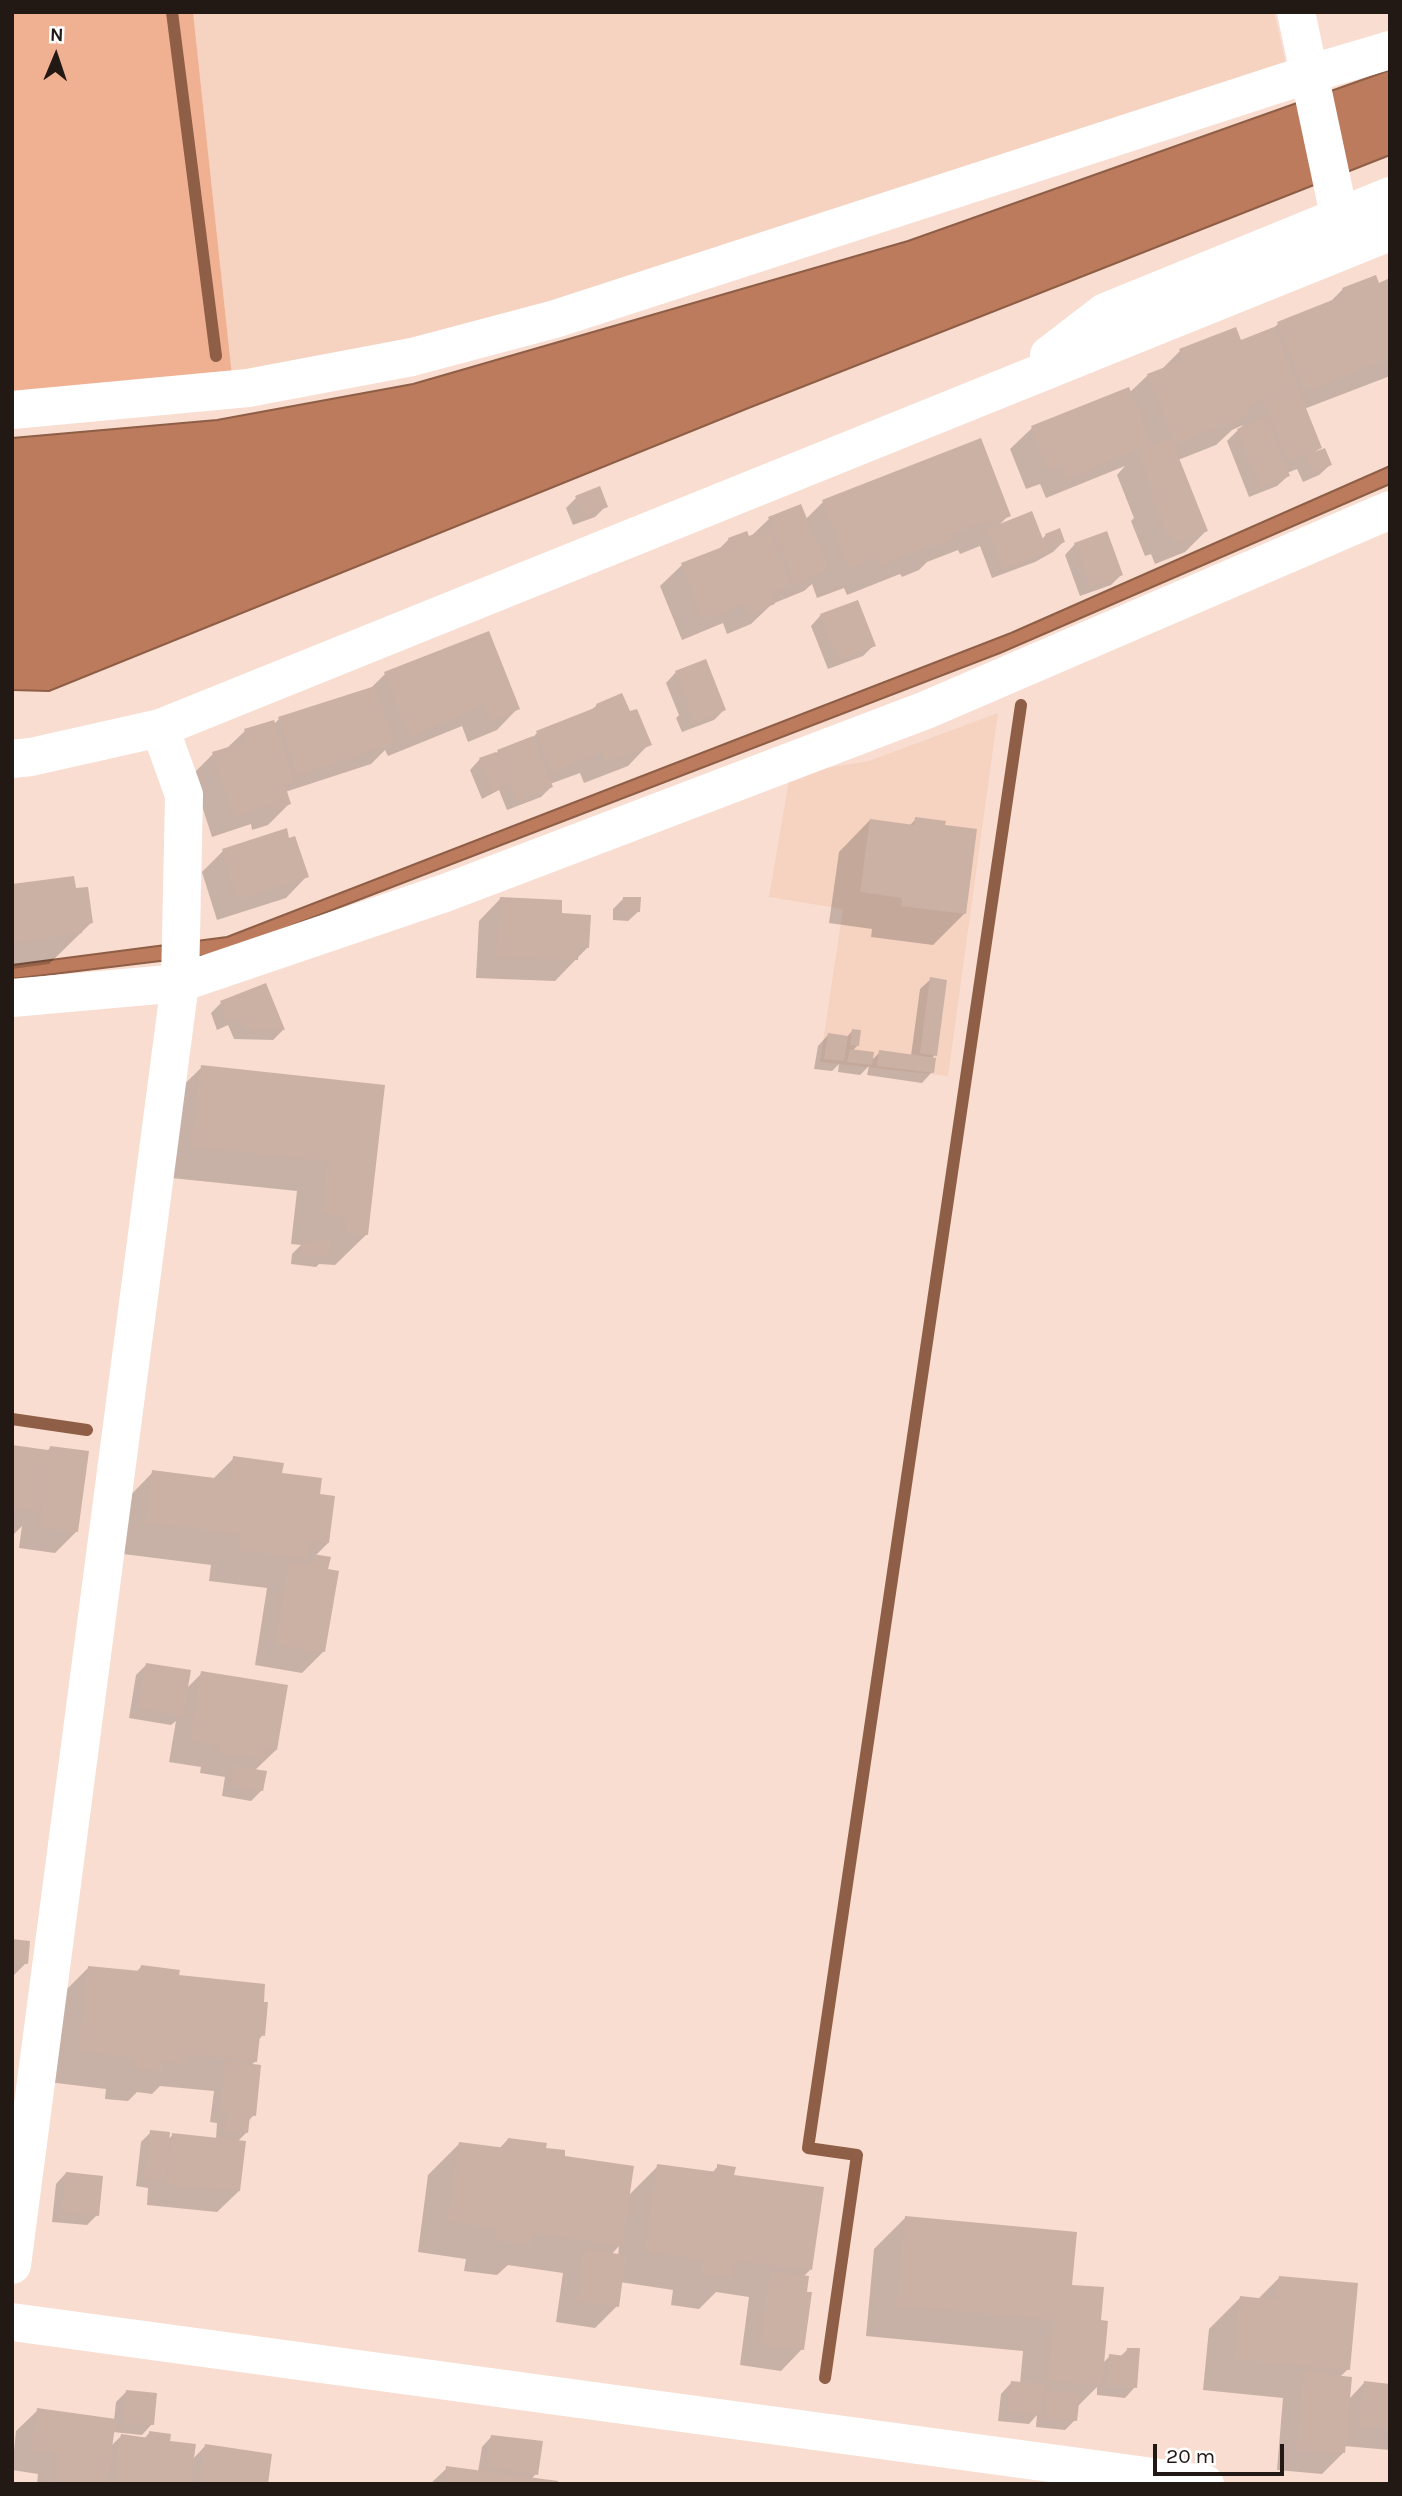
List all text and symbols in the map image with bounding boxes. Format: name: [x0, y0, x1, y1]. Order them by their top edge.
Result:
north arrow: [21, 21, 91, 91]
text: N: [50, 24, 64, 46]
scale bar: [1157, 2430, 1288, 2474]
text: 20 m: [1166, 2444, 1215, 2468]

